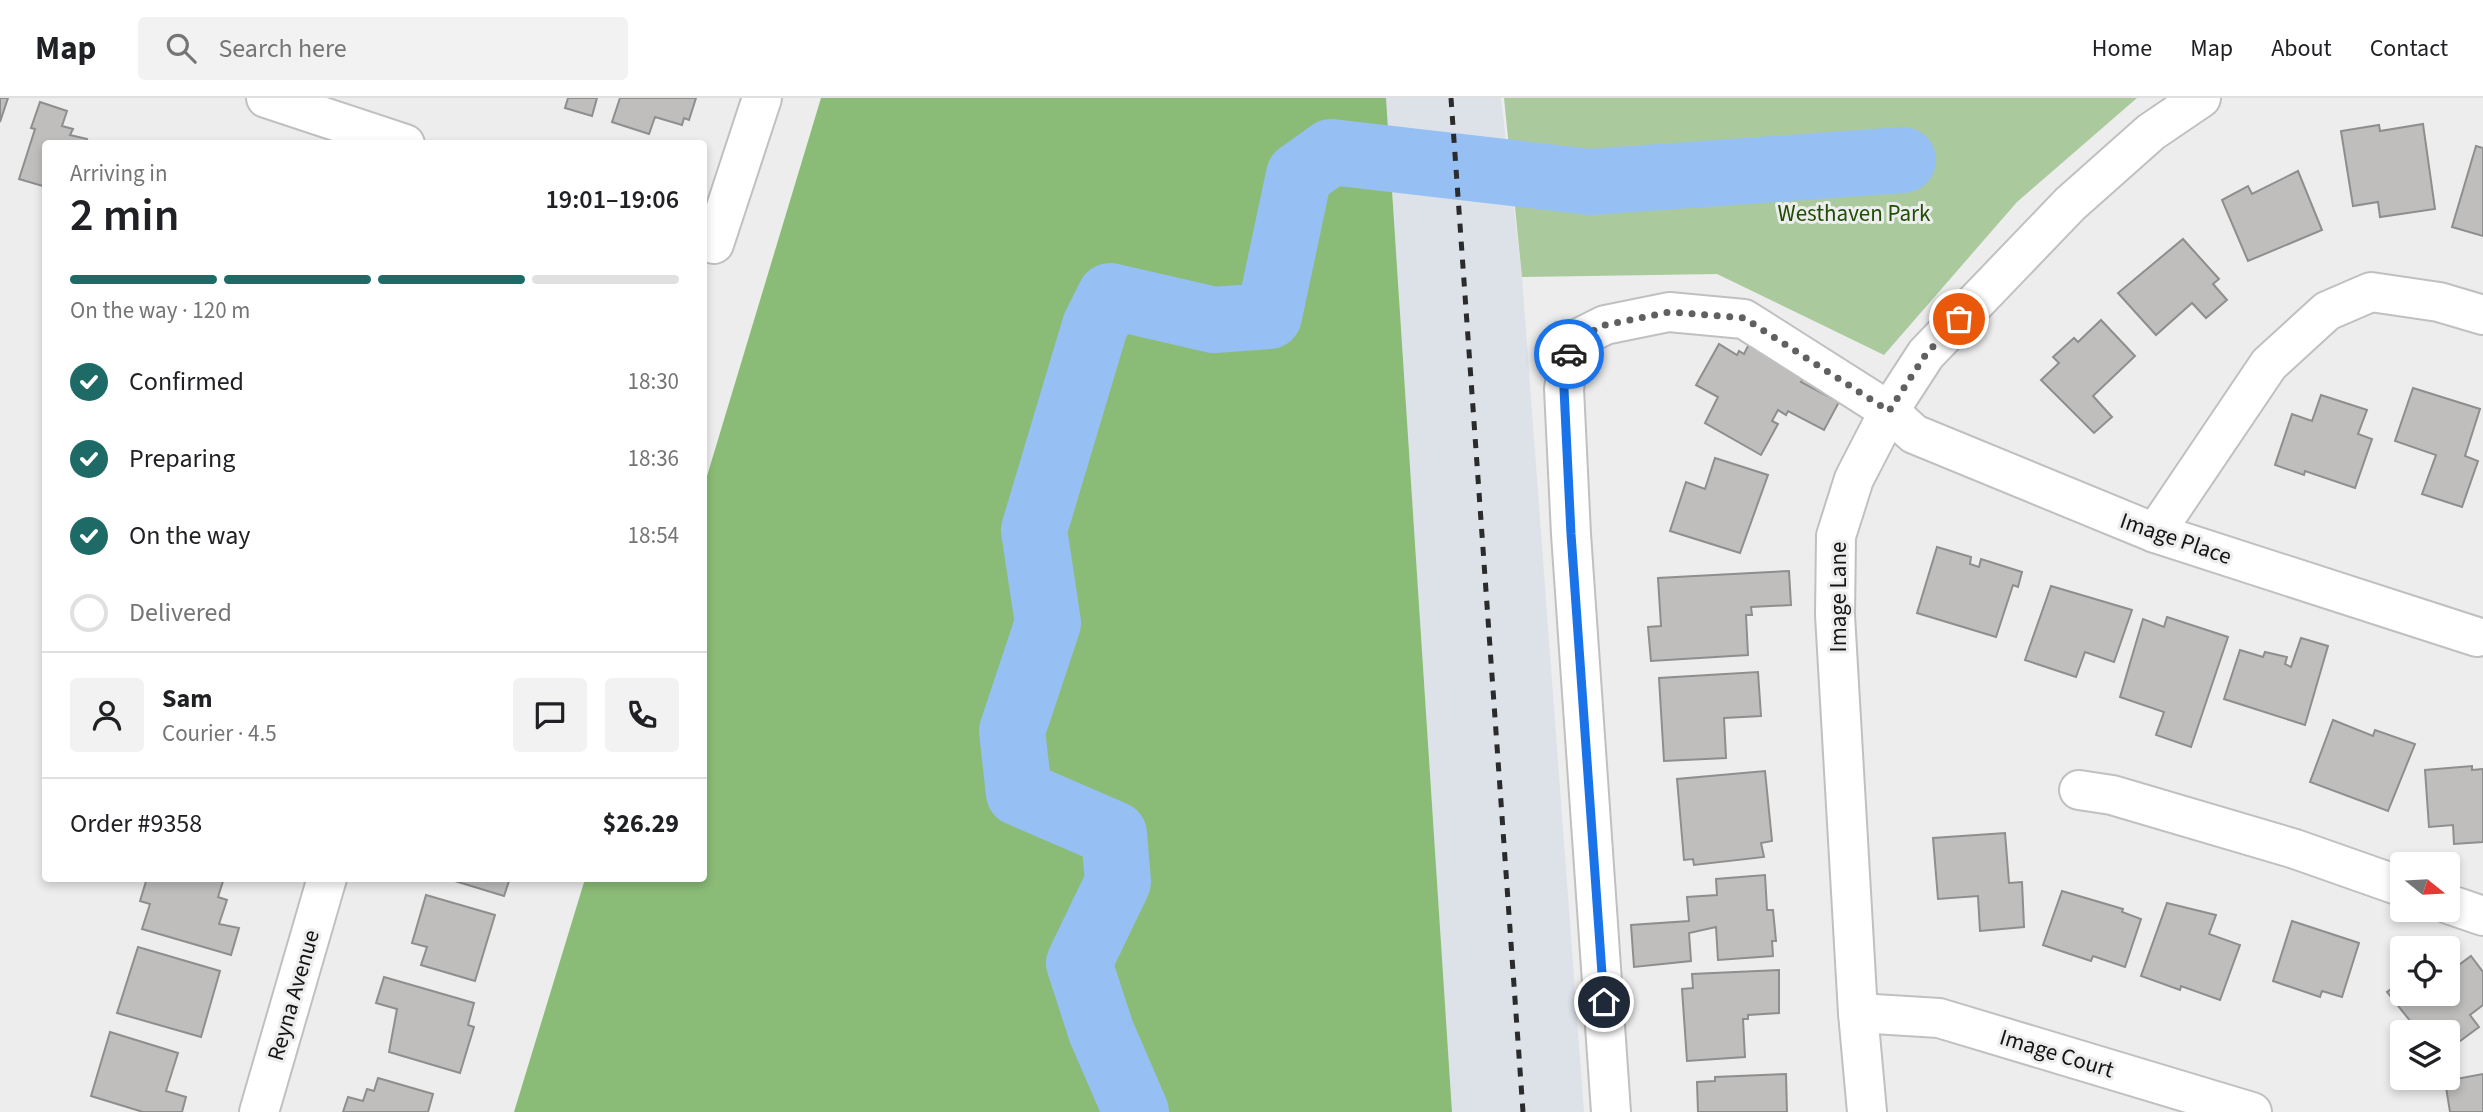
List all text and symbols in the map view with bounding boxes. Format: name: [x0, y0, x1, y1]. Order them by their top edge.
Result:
search box: [138, 17, 628, 80]
text: Map: [35, 25, 96, 72]
icon: search: [162, 29, 200, 67]
text: Search here: [218, 30, 347, 67]
text: Home: [2092, 31, 2152, 66]
text: Map: [2190, 31, 2233, 66]
text: About: [2271, 31, 2332, 66]
text: Contact: [2370, 31, 2448, 66]
text: Arriving in: [70, 157, 168, 190]
text: 19:01–19:06: [546, 181, 679, 218]
text: 2 min: [70, 183, 179, 248]
park label: Westhaven Park: [1778, 197, 1931, 230]
pin: [1929, 289, 1989, 349]
text: On the way · 120 m: [70, 294, 250, 327]
icon: bag: [1940, 300, 1978, 338]
courier: [1534, 319, 1604, 389]
icon: car: [1550, 335, 1588, 373]
icon: check: [70, 363, 108, 401]
text: Confirmed: [129, 363, 244, 400]
text: 18:30: [628, 365, 679, 398]
icon: check: [70, 440, 108, 478]
text: Preparing: [129, 440, 235, 477]
text: 18:36: [628, 442, 679, 475]
street label: Image Place: [2116, 504, 2236, 573]
icon: check: [70, 517, 108, 555]
text: On the way: [129, 517, 250, 554]
text: 18:54: [628, 519, 679, 552]
street label: Image Lane: [1822, 542, 1855, 652]
text: Delivered: [129, 594, 232, 631]
button: person: [70, 678, 144, 752]
button: chat: [513, 678, 587, 752]
button: phone: [605, 678, 679, 752]
text: Sam: [162, 680, 212, 717]
text: Courier · 4.5: [162, 717, 277, 750]
text: Order #9358: [70, 805, 202, 842]
text: $26.29: [603, 805, 679, 842]
north arrow: [2390, 852, 2460, 922]
map controls: [2390, 852, 2460, 1090]
street label: Reyna Avenue: [259, 926, 328, 1064]
button: locate: [2390, 936, 2460, 1006]
pin: [1574, 972, 1634, 1032]
icon: home: [1585, 983, 1623, 1021]
street label: Image Court: [1996, 1020, 2118, 1087]
button: layers: [2390, 1020, 2460, 1090]

